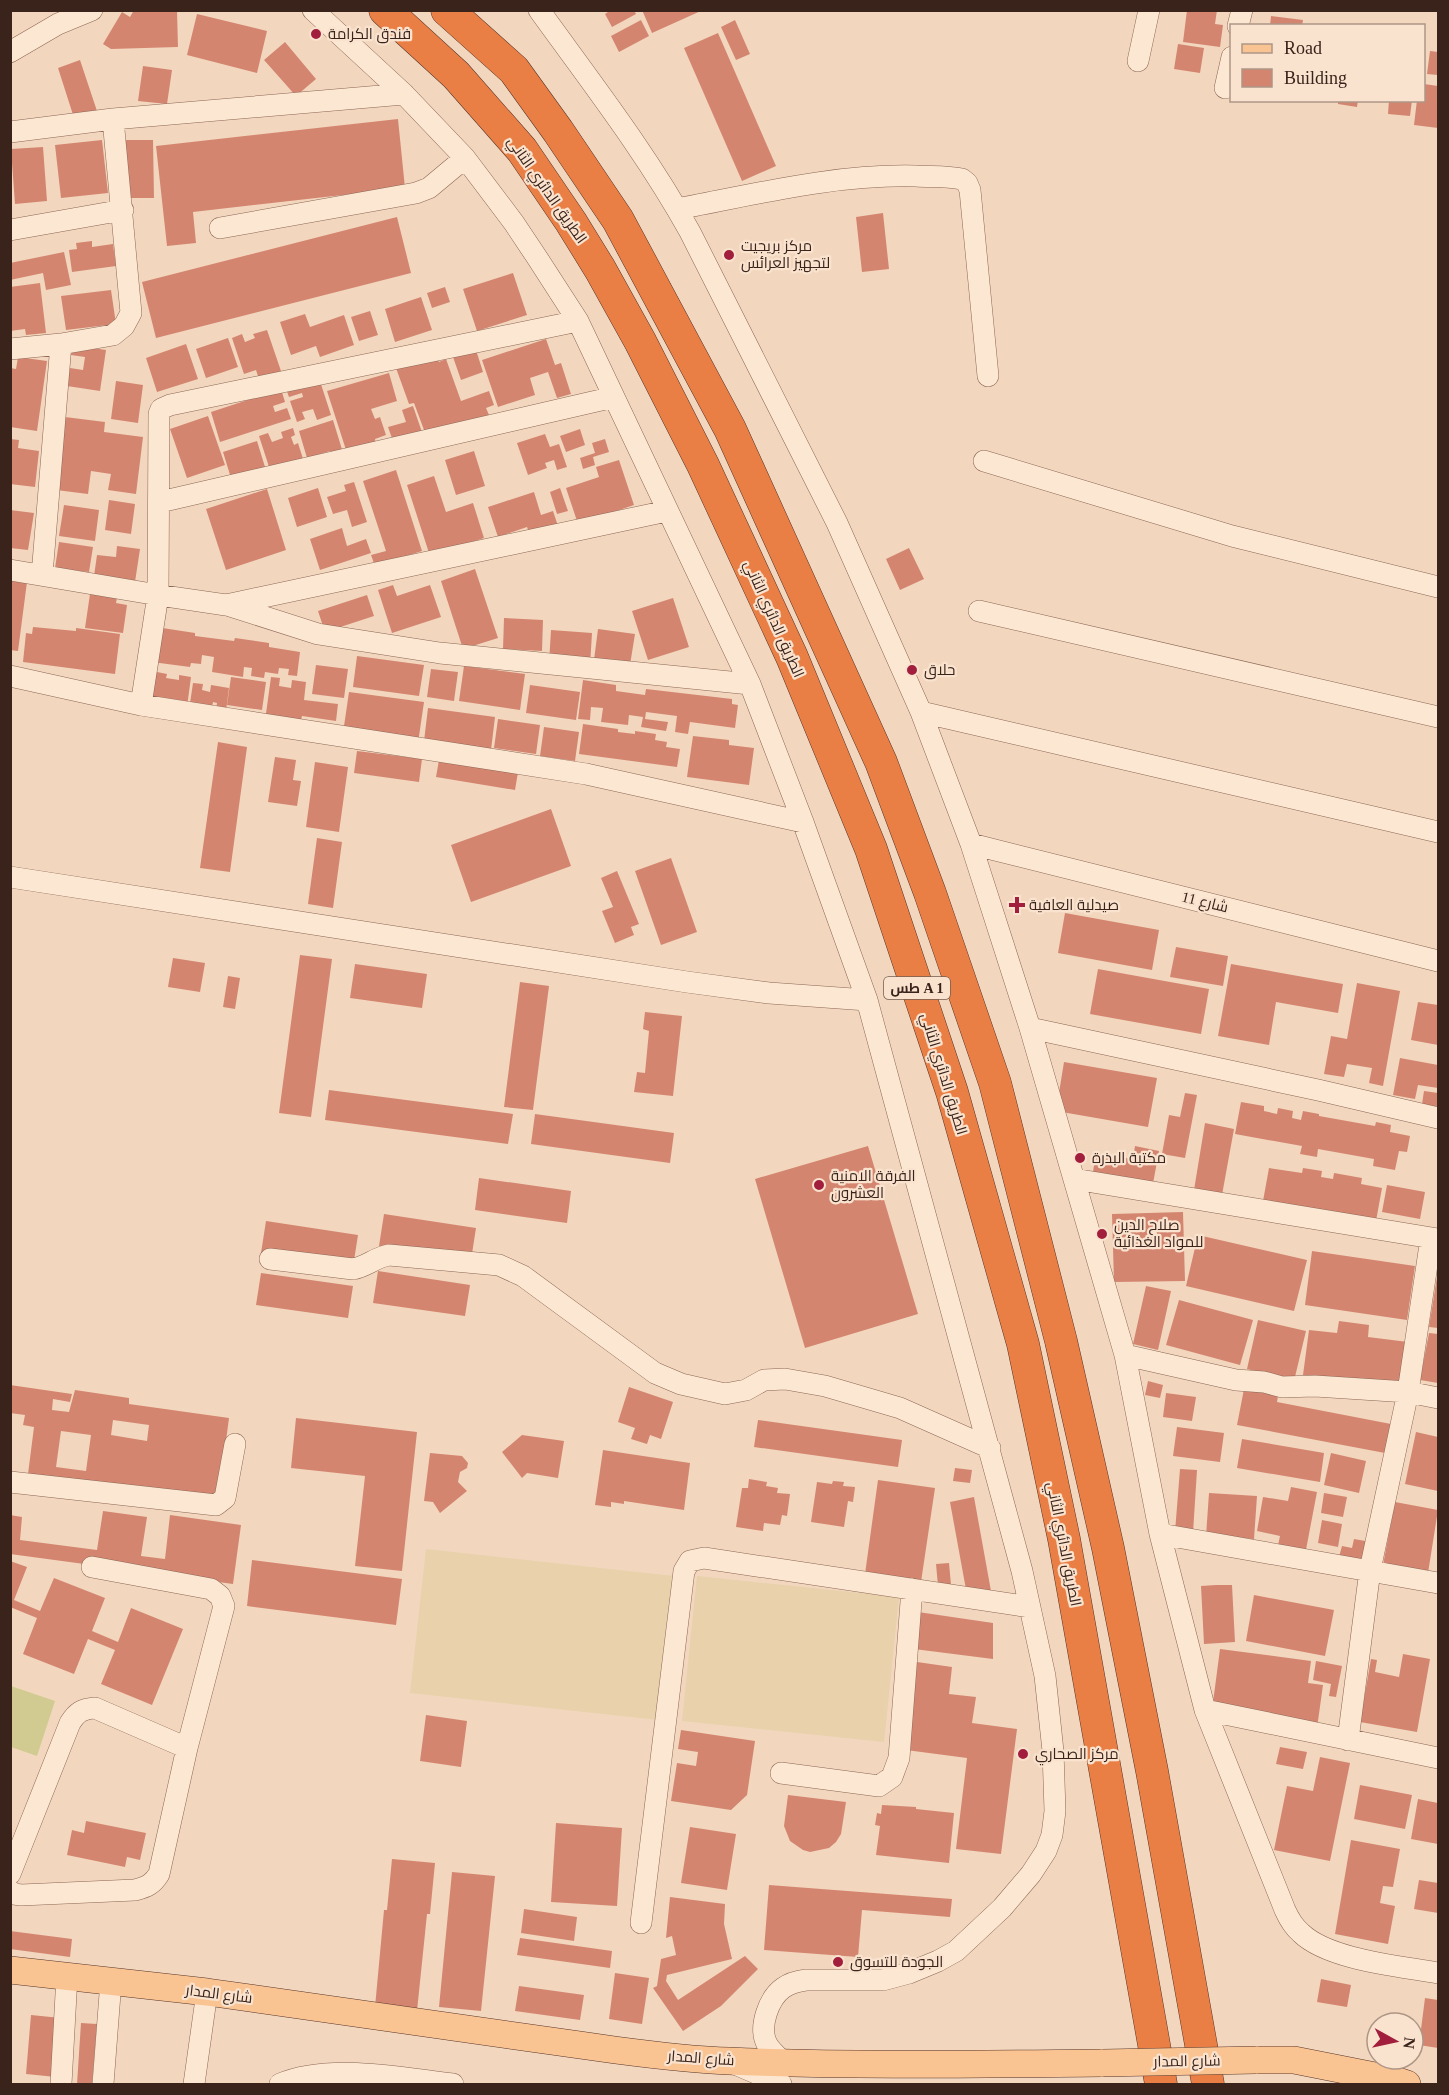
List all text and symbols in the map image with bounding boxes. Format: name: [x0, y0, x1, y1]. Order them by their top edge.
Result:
legend: [1230, 24, 1425, 102]
place label: فندق الكرامة: [328, 26, 411, 44]
marker: فندق الكرامة: [309, 27, 323, 41]
text: Road: [1284, 38, 1322, 58]
text: Building: [1284, 68, 1347, 88]
street label: الطريق الدائري الثاني: [501, 134, 590, 249]
place label: مركز بريجيت لتجهيز العرائس: [741, 238, 830, 273]
marker: مركز بريجيت لتجهيز العرائس: [722, 248, 736, 262]
street label: الطريق الدائري الثاني: [737, 558, 807, 682]
place label: حلاق: [924, 662, 955, 680]
marker: حلاق: [905, 663, 919, 677]
street label: شارع 11: [1179, 889, 1230, 918]
place label: صيدلية العافية: [1029, 897, 1119, 913]
marker: صيدلية العافية: [1010, 898, 1024, 912]
road number: طس A 1: [884, 977, 950, 999]
street label: الطريق الدائري الثاني: [914, 1011, 970, 1138]
place label: مكتبة البذرة: [1092, 1150, 1166, 1167]
marker: مكتبة البذرة: [1073, 1151, 1087, 1165]
place label: الفرقة الامنية العشرون: [831, 1168, 916, 1203]
marker: الفرقة الامنية العشرون: [812, 1178, 826, 1192]
place label: صلاح الدين للمواد الغذائية: [1114, 1217, 1203, 1251]
marker: صلاح الدين للمواد الغذائية: [1095, 1227, 1109, 1241]
street label: الطريق الدائري الثاني: [1040, 1480, 1084, 1608]
place label: مركز الصحاري: [1035, 1746, 1119, 1766]
marker: مركز الصحاري: [1016, 1747, 1030, 1761]
place label: الجودة للتسوق: [850, 1954, 943, 1972]
marker: الجودة للتسوق: [831, 1955, 845, 1969]
street label: شارع المدار: [183, 1982, 253, 2009]
north arrow: [1365, 2011, 1425, 2071]
text: N: [1400, 2036, 1419, 2050]
street label: شارع المدار: [666, 2048, 735, 2071]
street label: شارع المدار: [1152, 2052, 1221, 2073]

